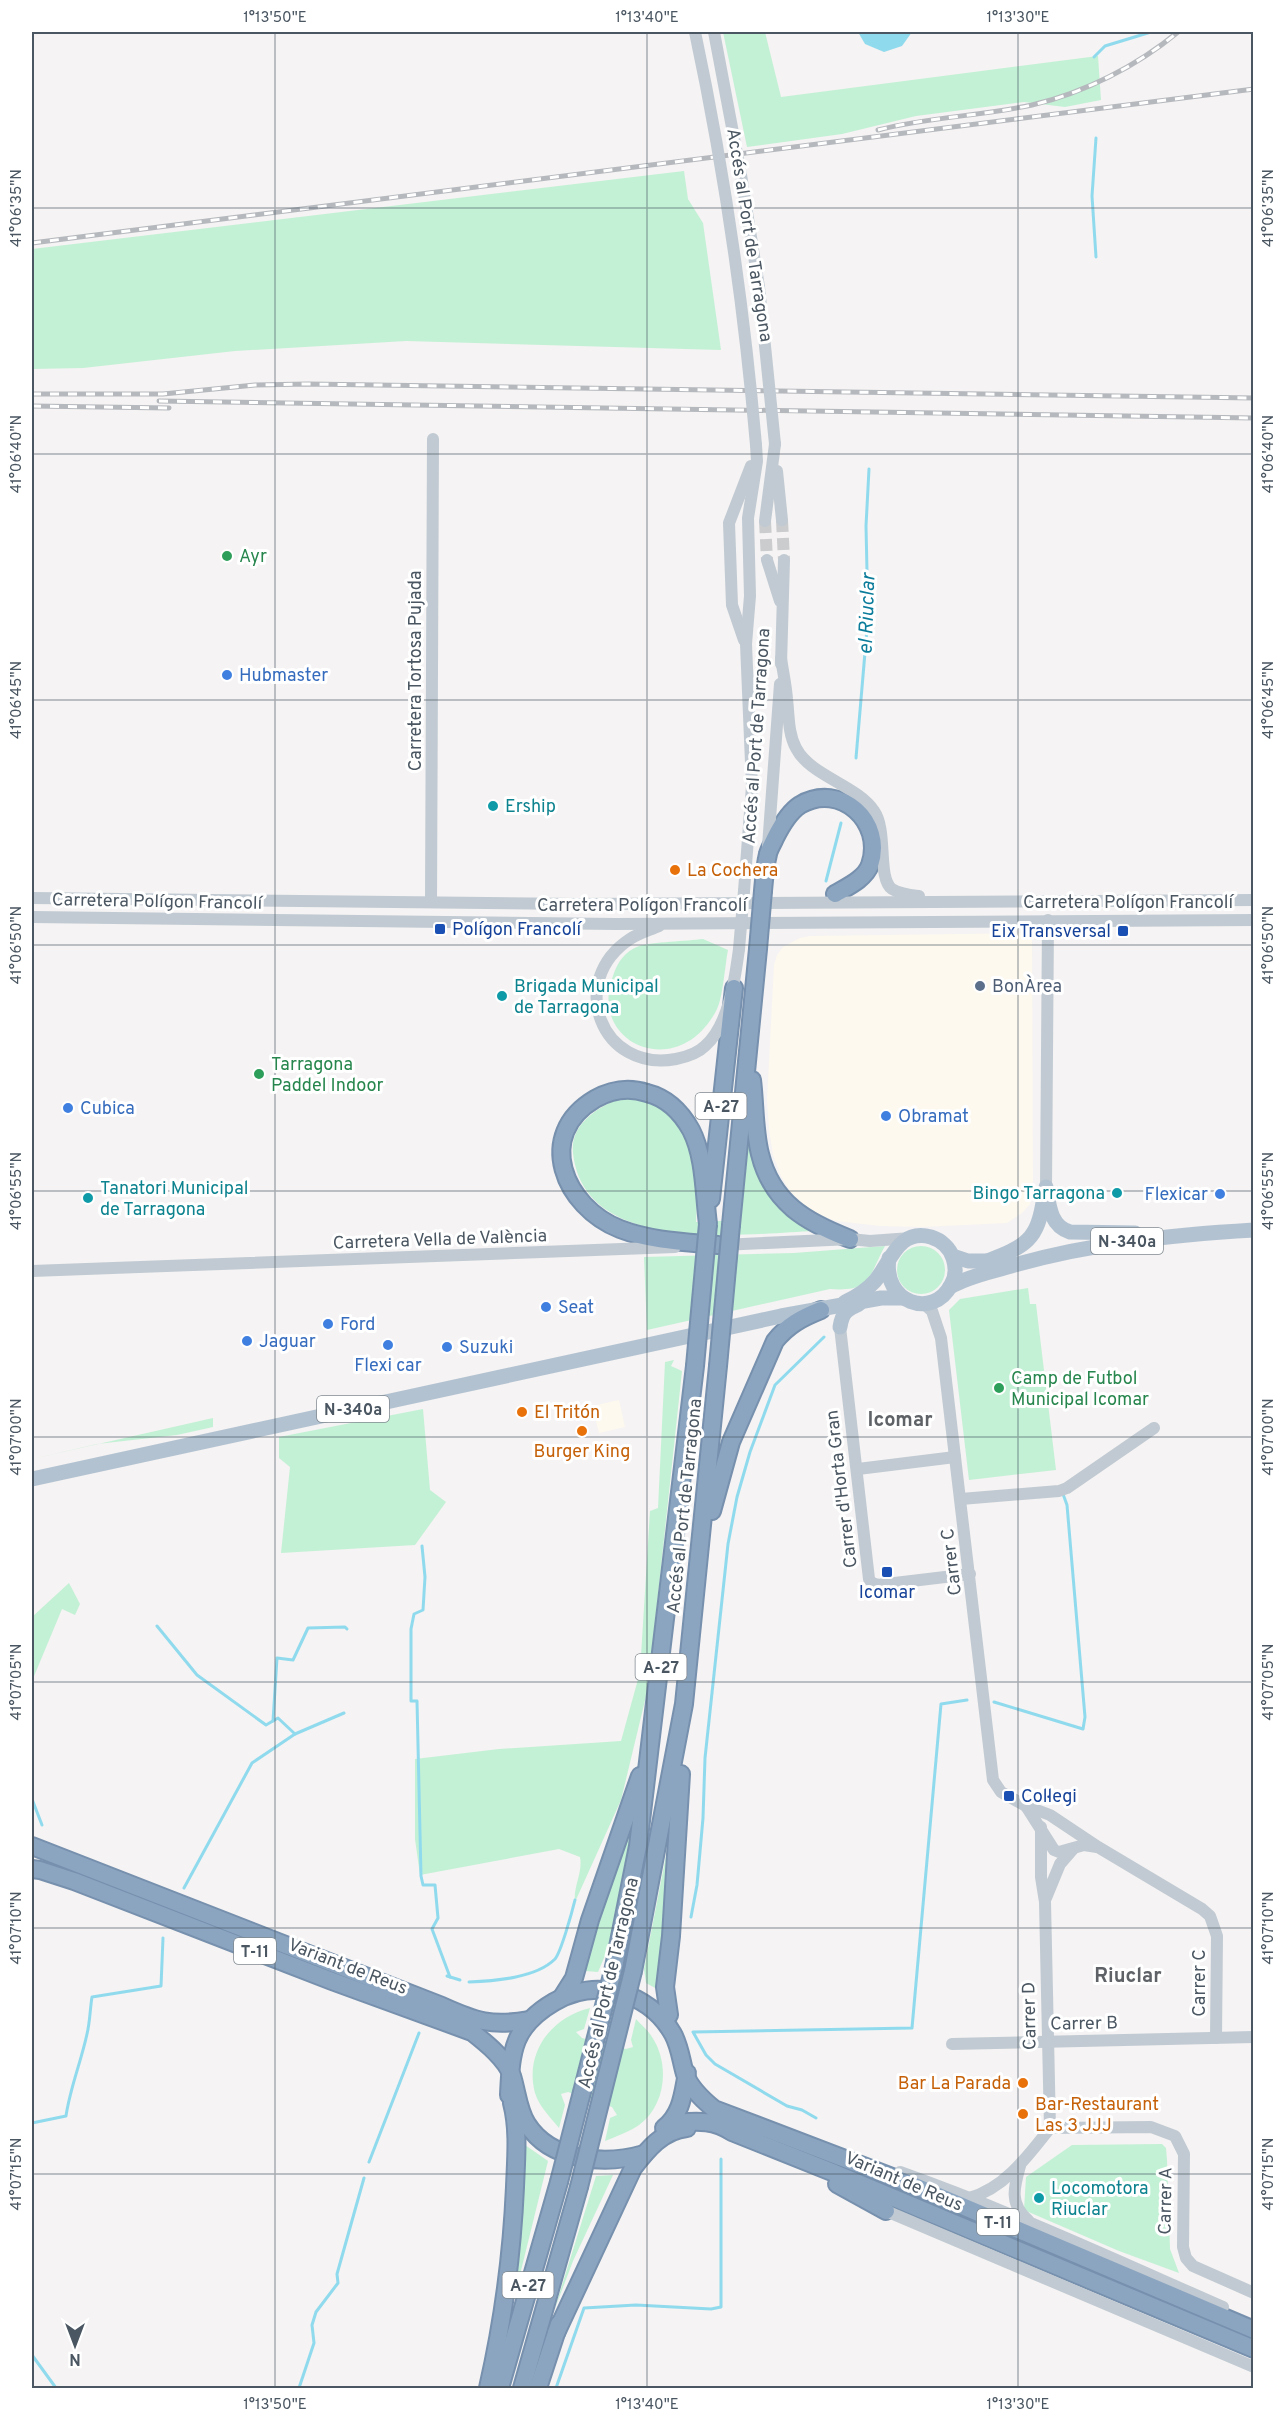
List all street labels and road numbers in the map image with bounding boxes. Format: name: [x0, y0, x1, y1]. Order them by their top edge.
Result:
street label: Accés al Port de Tarragona: [720, 127, 777, 344]
street label: Carretera Tortosa Pujada: [405, 571, 428, 771]
street label: Accés al Port de Tarragona: [738, 628, 777, 845]
street label: Carretera Polígon Francolí: [52, 889, 264, 916]
street label: Carretera Polígon Francolí: [1023, 892, 1235, 915]
street label: Carretera Polígon Francolí: [537, 895, 749, 918]
road number: A-27: [696, 1093, 746, 1119]
street label: Carretera Vella de València: [333, 1225, 548, 1256]
road number: N-340a: [1091, 1228, 1163, 1254]
road number: N-340a: [317, 1396, 389, 1422]
street label: Accés al Port de Tarragona: [663, 1398, 708, 1615]
street label: Carrer d'Horta Gran: [821, 1409, 864, 1569]
street label: Carrer C: [937, 1527, 968, 1597]
road number: A-27: [636, 1654, 686, 1680]
street label: Accés al Port de Tarragona: [574, 1875, 645, 2091]
street label: Variant de Reus: [284, 1934, 410, 2001]
road number: T-11: [234, 1938, 276, 1964]
street label: Carrer C: [1189, 1949, 1212, 2017]
street label: Carrer D: [1018, 1982, 1043, 2050]
street label: Carrer B: [1050, 2012, 1118, 2037]
street label: Variant de Reus: [841, 2147, 966, 2218]
street label: Carrer A: [1154, 2167, 1179, 2235]
road number: T-11: [977, 2209, 1019, 2235]
road number: A-27: [502, 2272, 554, 2298]

